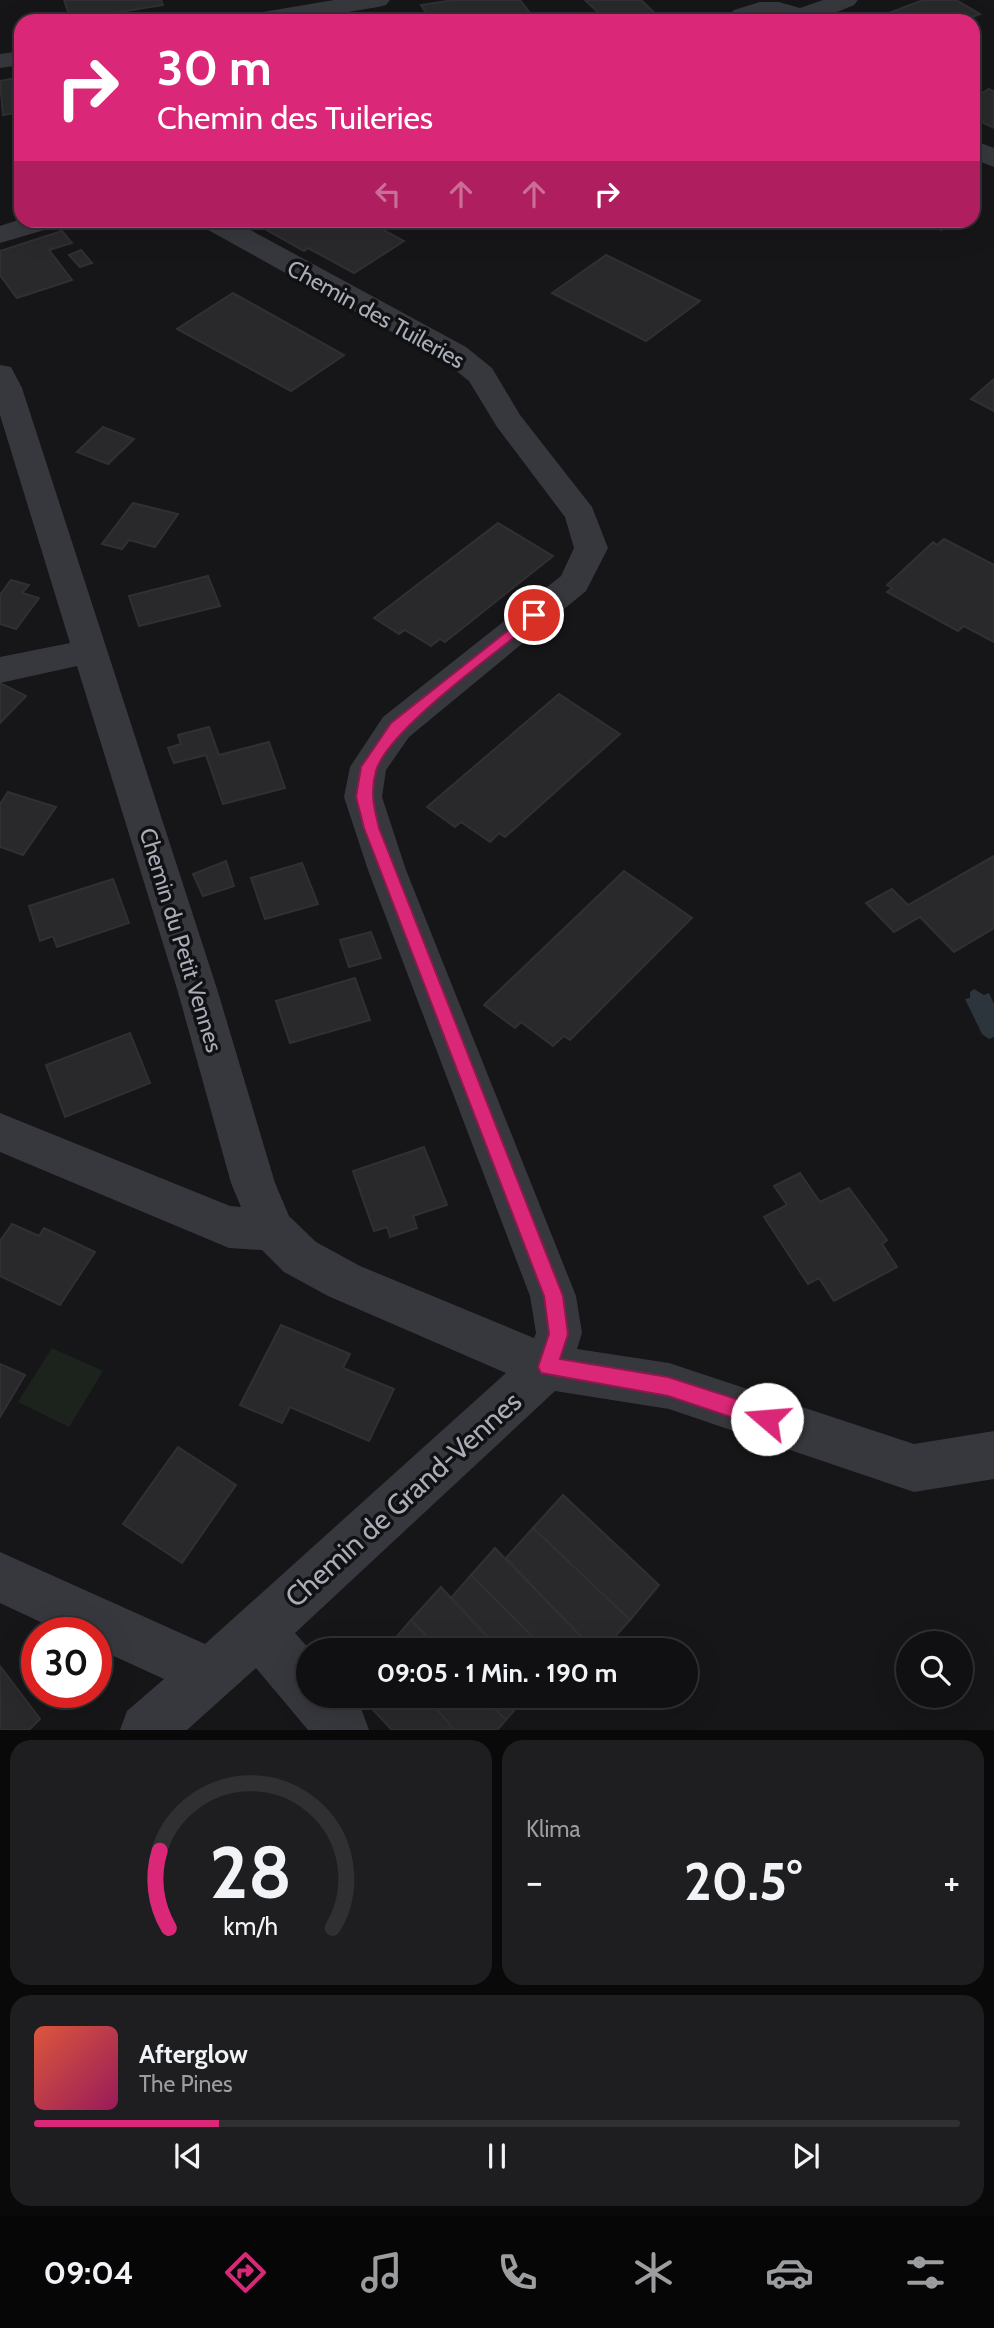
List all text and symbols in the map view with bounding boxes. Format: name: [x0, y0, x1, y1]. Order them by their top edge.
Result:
text: 30 m: [157, 38, 272, 97]
icon: right: [42, 42, 133, 133]
text: Chemin des Tuileries: [157, 98, 433, 137]
icon: left: [369, 175, 407, 213]
icon: ahead: [442, 175, 480, 213]
icon: ahead: [515, 175, 553, 213]
icon: right: [588, 175, 626, 213]
street label: Chemin des Tuileries: [282, 254, 470, 374]
pin: [504, 585, 564, 645]
icon: arrive: [515, 596, 553, 634]
street label: Chemin du Petit Vennes: [134, 824, 228, 1056]
position arrow: [730, 1382, 804, 1456]
street label: Chemin de Grand-Vennes: [278, 1384, 528, 1614]
speed limit sign: 30: [21, 1617, 112, 1708]
map controls: [896, 1631, 973, 1708]
button: search: [896, 1631, 973, 1708]
text: 09:05 · 1 Min. · 190 m: [377, 1657, 617, 1689]
text: Klima: [526, 1815, 581, 1843]
text: 28: [210, 1829, 292, 1917]
text: 20.5°: [684, 1850, 802, 1913]
text: −: [526, 1858, 543, 1905]
text: +: [943, 1858, 960, 1905]
text: km/h: [224, 1911, 278, 1941]
text: Afterglow: [139, 2038, 248, 2070]
text: The Pines: [139, 2070, 233, 2098]
icon: previous: [169, 2137, 207, 2175]
icon: pause: [478, 2137, 516, 2175]
icon: next: [787, 2137, 825, 2175]
icon: directions: [221, 2248, 270, 2297]
icon: music: [357, 2248, 406, 2297]
icon: phone: [493, 2248, 542, 2297]
icon: climate: [629, 2248, 678, 2297]
icon: car: [765, 2248, 814, 2297]
icon: filters: [901, 2248, 950, 2297]
text: 09:04: [44, 2253, 134, 2292]

